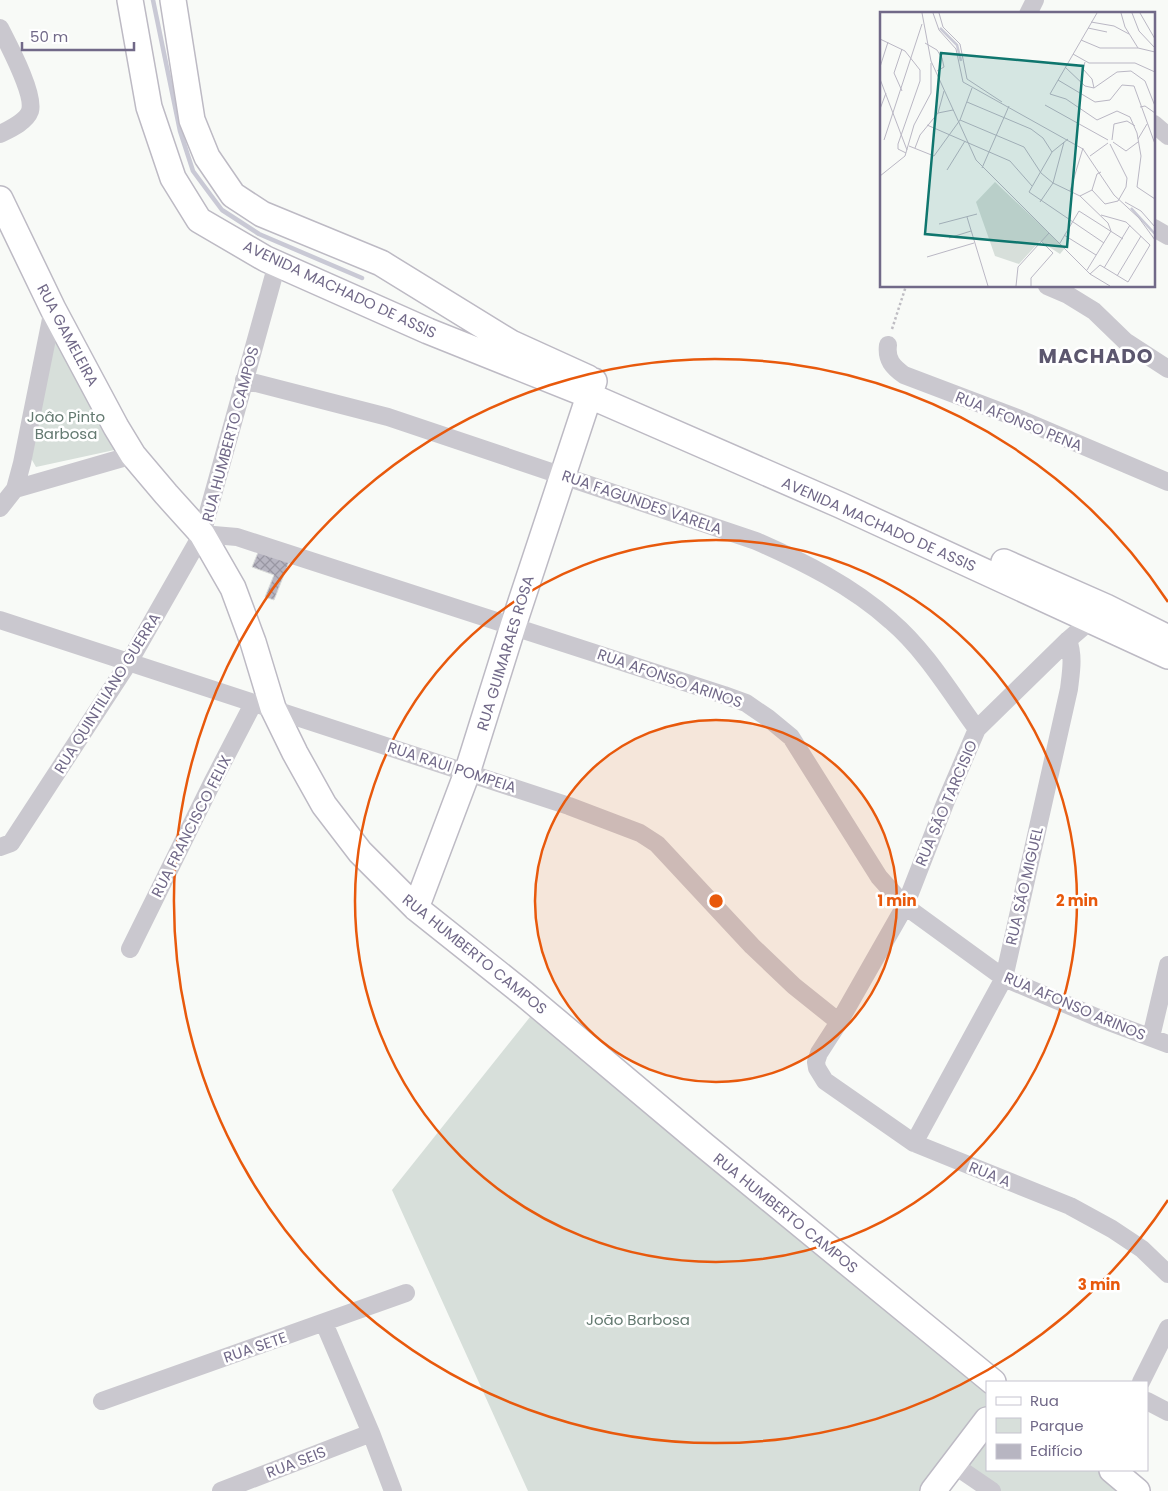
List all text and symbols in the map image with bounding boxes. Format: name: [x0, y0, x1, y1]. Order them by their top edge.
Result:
inset map: [880, 12, 1156, 288]
scale bar: [22, 20, 135, 52]
text: 50 m: [30, 26, 68, 47]
street label: AVENIDA MACHADO DE ASSIS: [240, 235, 440, 343]
street label: RUA GAMELEIRA: [32, 280, 104, 390]
district label: MACHADO: [1039, 342, 1153, 370]
street label: RUA HUMBERTO CAMPOS: [196, 344, 264, 524]
street label: RUA AFONSO PENA: [952, 386, 1086, 456]
park label: Joâo Pinto Barbosa: [27, 406, 105, 444]
street label: RUA FAGUNDES VARELA: [559, 465, 725, 539]
street label: AVENIDA MACHADO DE ASSIS: [778, 472, 980, 576]
street label: RUA GUIMARAES ROSA: [471, 573, 539, 733]
street label: RUA QUINTILIANO GUERRA: [49, 609, 165, 777]
street label: RUA AFONSO ARINOS: [595, 643, 745, 713]
street label: RUA RAUI POMPEIA: [385, 736, 519, 798]
street label: RUA SÃO TARCISIO: [910, 737, 982, 869]
street label: RUA FRANCISCO FELIX: [146, 751, 236, 901]
street label: RUA SÃO MIGUEL: [1000, 824, 1048, 947]
street label: RUA HUMBERTO CAMPOS: [398, 889, 552, 1019]
text: 1 min: [877, 890, 917, 911]
text: 2 min: [1056, 890, 1098, 911]
centre of rings: [707, 892, 725, 910]
street label: RUA AFONSO ARINOS: [1001, 967, 1149, 1045]
street label: RUA HUMBERTO CAMPOS: [709, 1148, 863, 1278]
street label: RUA A: [966, 1156, 1014, 1192]
text: 3 min: [1078, 1274, 1120, 1295]
park label: João Barbosa: [586, 1309, 690, 1330]
street label: RUA SETE: [221, 1326, 289, 1368]
legend: [986, 1381, 1148, 1471]
text: Rua: [1030, 1390, 1059, 1411]
text: Parque: [1030, 1415, 1083, 1436]
text: Edifício: [1030, 1440, 1083, 1461]
street label: RUA SEIS: [263, 1441, 329, 1483]

